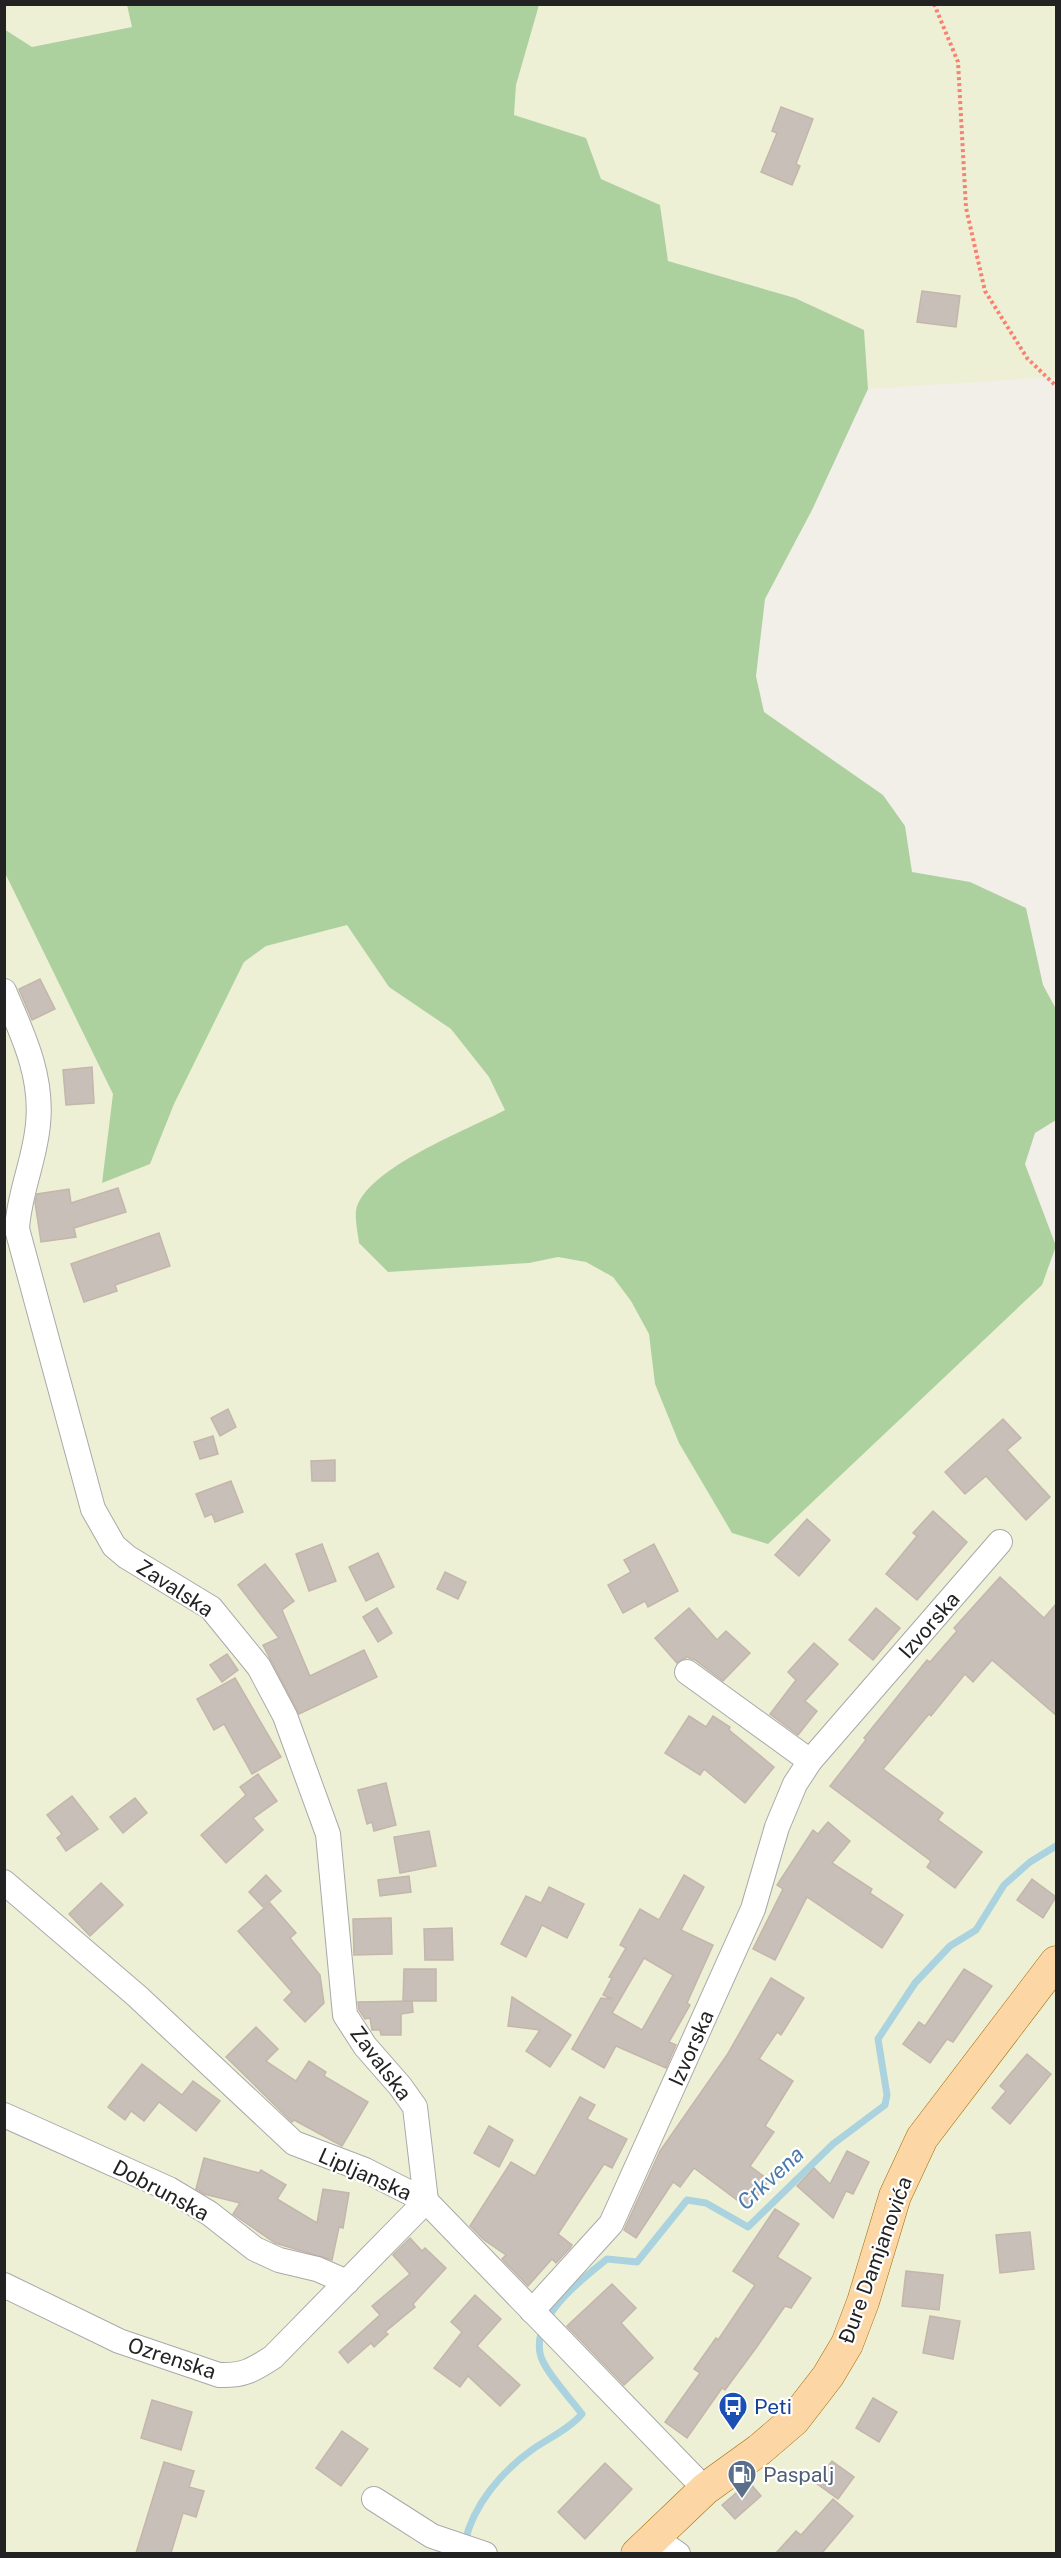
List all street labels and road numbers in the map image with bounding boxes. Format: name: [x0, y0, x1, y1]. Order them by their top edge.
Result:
street label: Zavalska: [132, 1554, 218, 1622]
street label: Izvorska: [893, 1587, 965, 1663]
street label: Izvorska: [663, 2006, 719, 2090]
street label: Zavalska: [345, 2021, 417, 2105]
street label: Lipljanska: [315, 2142, 415, 2206]
street label: Dobrunska: [109, 2154, 213, 2226]
street label: Đure Damjanovića: [833, 2173, 917, 2347]
street label: Ozrenska: [125, 2332, 219, 2384]

